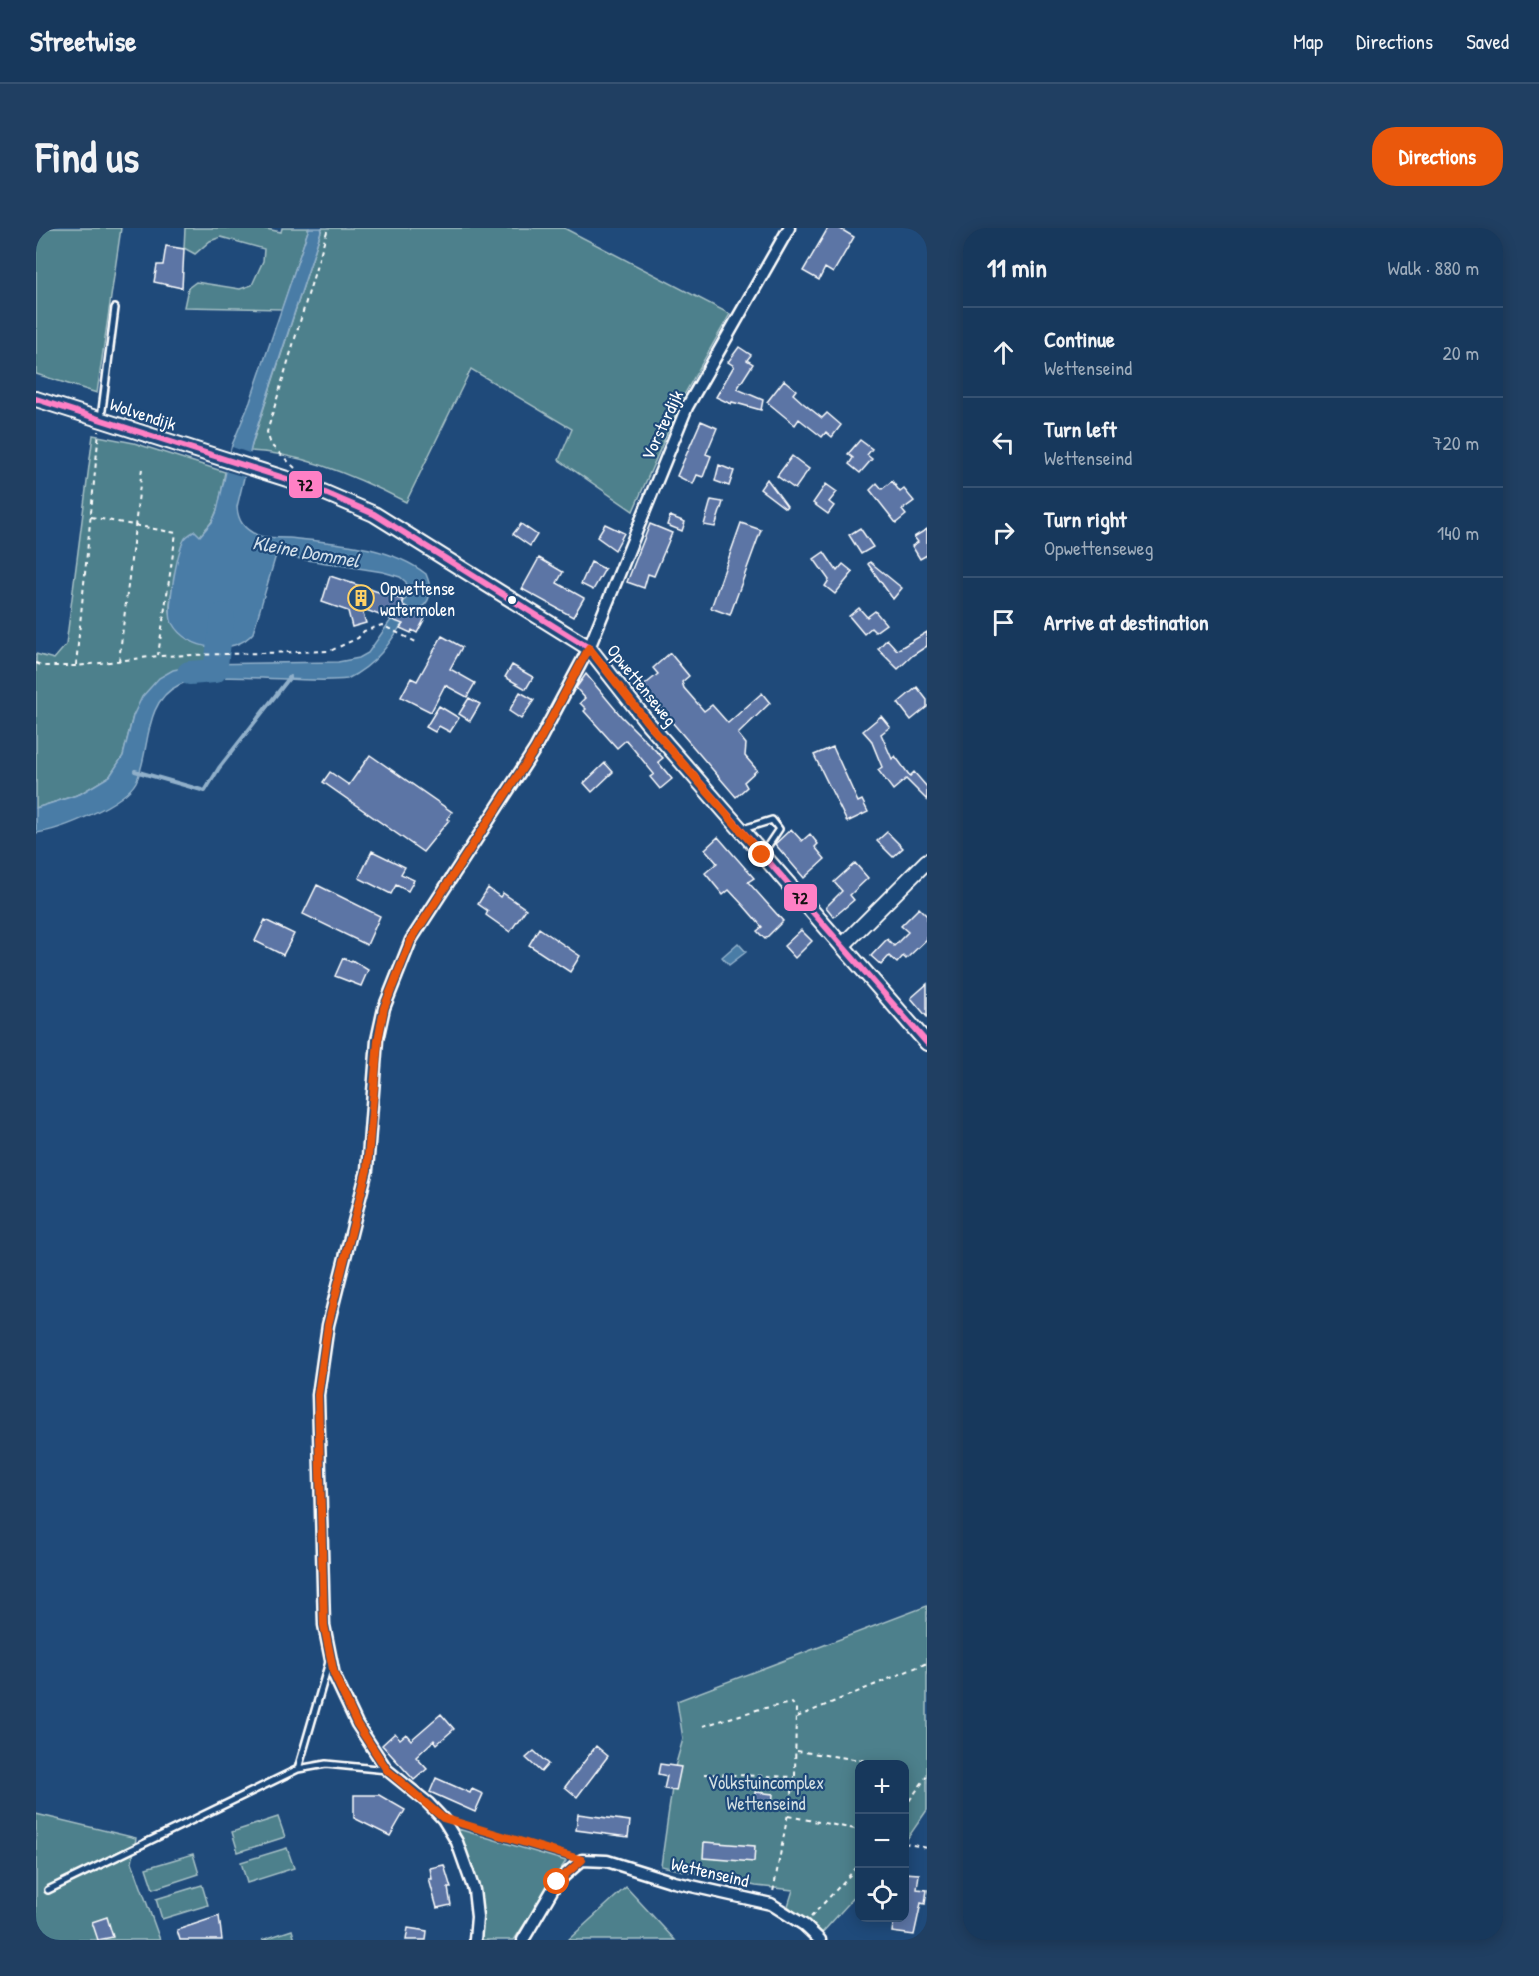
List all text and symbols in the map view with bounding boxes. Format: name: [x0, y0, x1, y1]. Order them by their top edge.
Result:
text: Streetwise: [30, 22, 136, 60]
text: Map: [1293, 27, 1323, 56]
text: Directions: [1356, 27, 1433, 56]
text: Saved: [1466, 27, 1509, 56]
button: Directions: [1372, 127, 1503, 186]
text: Find us: [36, 128, 139, 185]
text: 11 min: [987, 250, 1047, 285]
text: Walk · 880 m: [1388, 254, 1479, 281]
text: Continue: [1044, 324, 1115, 354]
icon: ahead: [987, 336, 1020, 369]
text: 20 m: [1442, 339, 1479, 366]
text: Wettenseind: [1044, 354, 1132, 381]
street label: Vorsterdijk: [635, 386, 689, 464]
street label: Wolvendijk: [107, 392, 180, 437]
text: Turn left: [1044, 414, 1117, 444]
icon: left: [987, 426, 1020, 459]
text: 720 m: [1433, 429, 1479, 456]
text: Wettenseind: [1044, 444, 1132, 471]
line badge: 72: [288, 470, 323, 499]
text: 72: [296, 474, 313, 496]
text: Turn right: [1044, 504, 1127, 534]
icon: right: [987, 516, 1020, 549]
text: 140 m: [1437, 519, 1479, 546]
water label: Kleine Dommel: [251, 528, 363, 574]
text: Opwettenseweg: [1044, 534, 1153, 561]
place label: Opwettense watermolen: [380, 576, 455, 622]
building icon: Opwettense watermolen: [346, 583, 376, 613]
unlabelled marker: [506, 594, 518, 606]
icon: arrive: [987, 606, 1020, 639]
text: Arrive at destination: [1044, 607, 1209, 637]
street label: Opwettenseweg: [601, 639, 683, 731]
route end: [748, 841, 774, 867]
line badge: 72: [783, 883, 818, 912]
text: 72: [791, 887, 808, 909]
map controls: [855, 1760, 909, 1922]
button: +: [855, 1760, 909, 1814]
park label: Volkstuincomplex Wettenseind: [708, 1770, 824, 1816]
button: −: [855, 1814, 909, 1868]
street label: Wettenseind: [669, 1851, 751, 1893]
route start: [543, 1868, 569, 1894]
button: locate: [855, 1868, 909, 1922]

